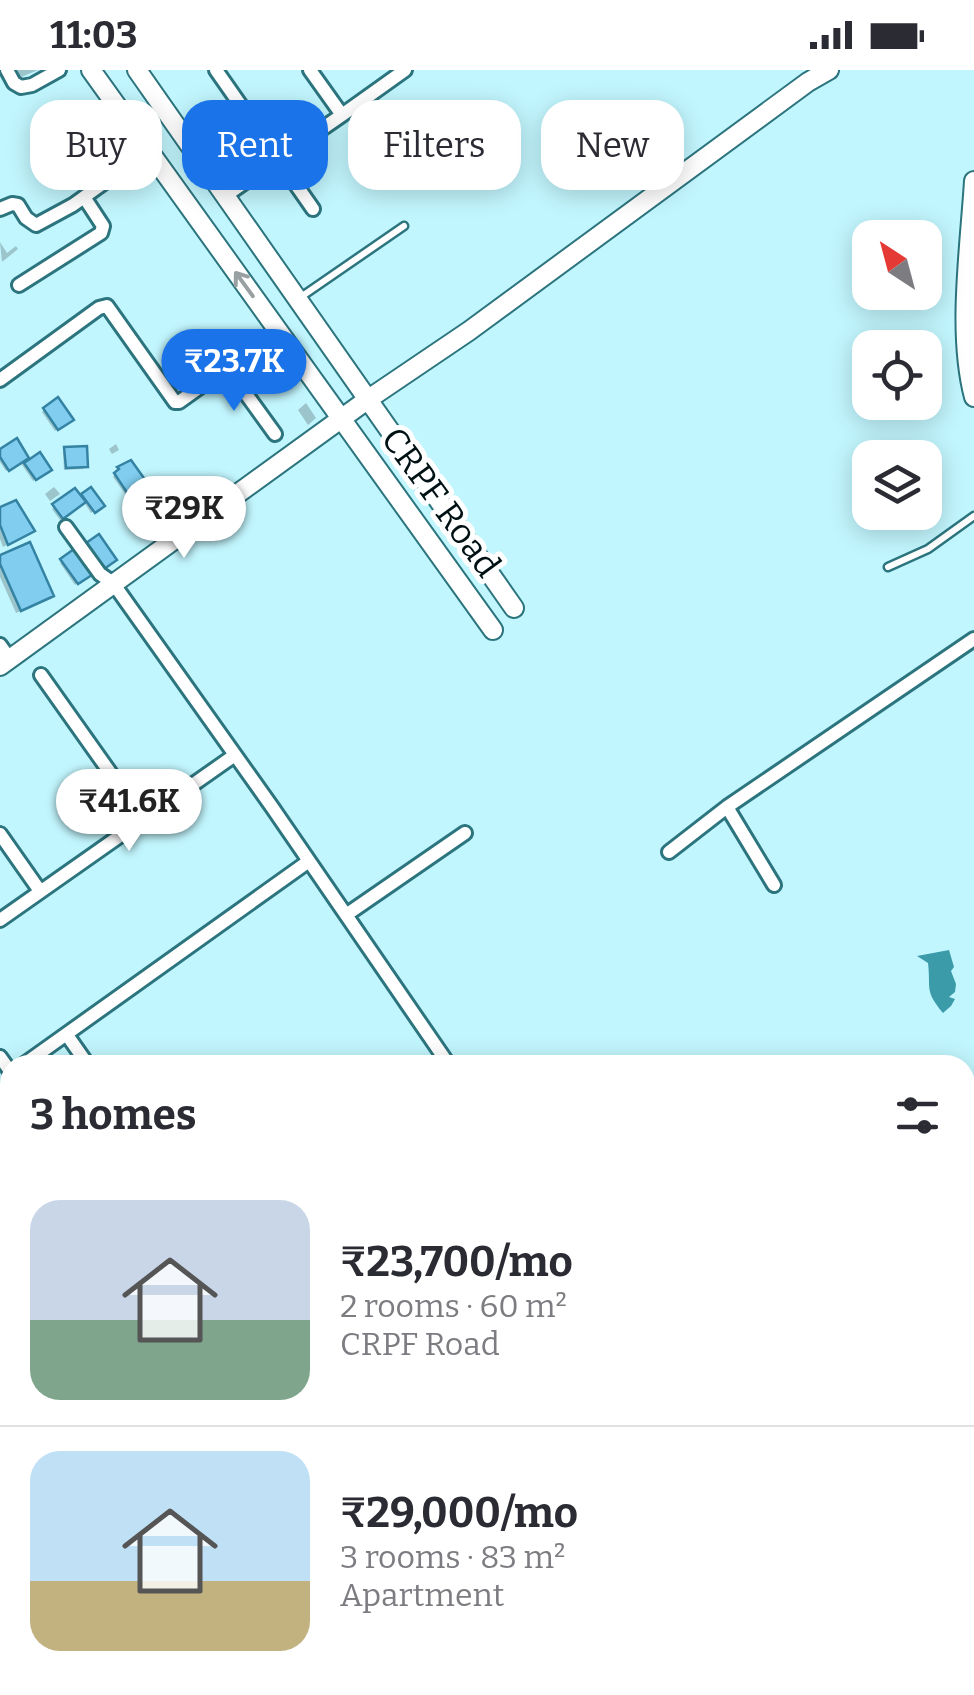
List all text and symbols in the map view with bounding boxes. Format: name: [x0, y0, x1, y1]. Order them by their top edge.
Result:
text: 11:03: [50, 12, 138, 58]
chip: Buy: [30, 100, 162, 190]
chip: Rent: [182, 100, 328, 190]
chip: Filters: [348, 100, 521, 190]
chip: New: [541, 100, 684, 190]
north arrow: [852, 220, 942, 310]
map controls: [852, 220, 942, 530]
one-way arrow: [234, 271, 255, 298]
pin: ₹23.7K: [153, 329, 315, 414]
button: locate: [852, 330, 942, 420]
text: ₹23.7K: [183, 342, 285, 380]
street label: CRPF Road: [373, 419, 509, 585]
button: layers: [852, 440, 942, 530]
pin: ₹29K: [125, 476, 243, 561]
text: ₹29K: [144, 489, 224, 527]
pin: ₹41.6K: [48, 769, 210, 854]
text: ₹41.6K: [78, 782, 180, 820]
icon: filters: [890, 1088, 945, 1143]
text: 3 homes: [30, 1090, 196, 1140]
text: ₹23,700/mo: [340, 1237, 573, 1287]
icon: home: [110, 1240, 230, 1360]
text: 2 rooms · 60 m²: [340, 1287, 567, 1325]
text: CRPF Road: [340, 1325, 500, 1363]
text: ₹29,000/mo: [340, 1488, 578, 1538]
icon: home: [110, 1491, 230, 1611]
text: 3 rooms · 83 m²: [340, 1538, 565, 1576]
text: Apartment: [340, 1576, 504, 1614]

